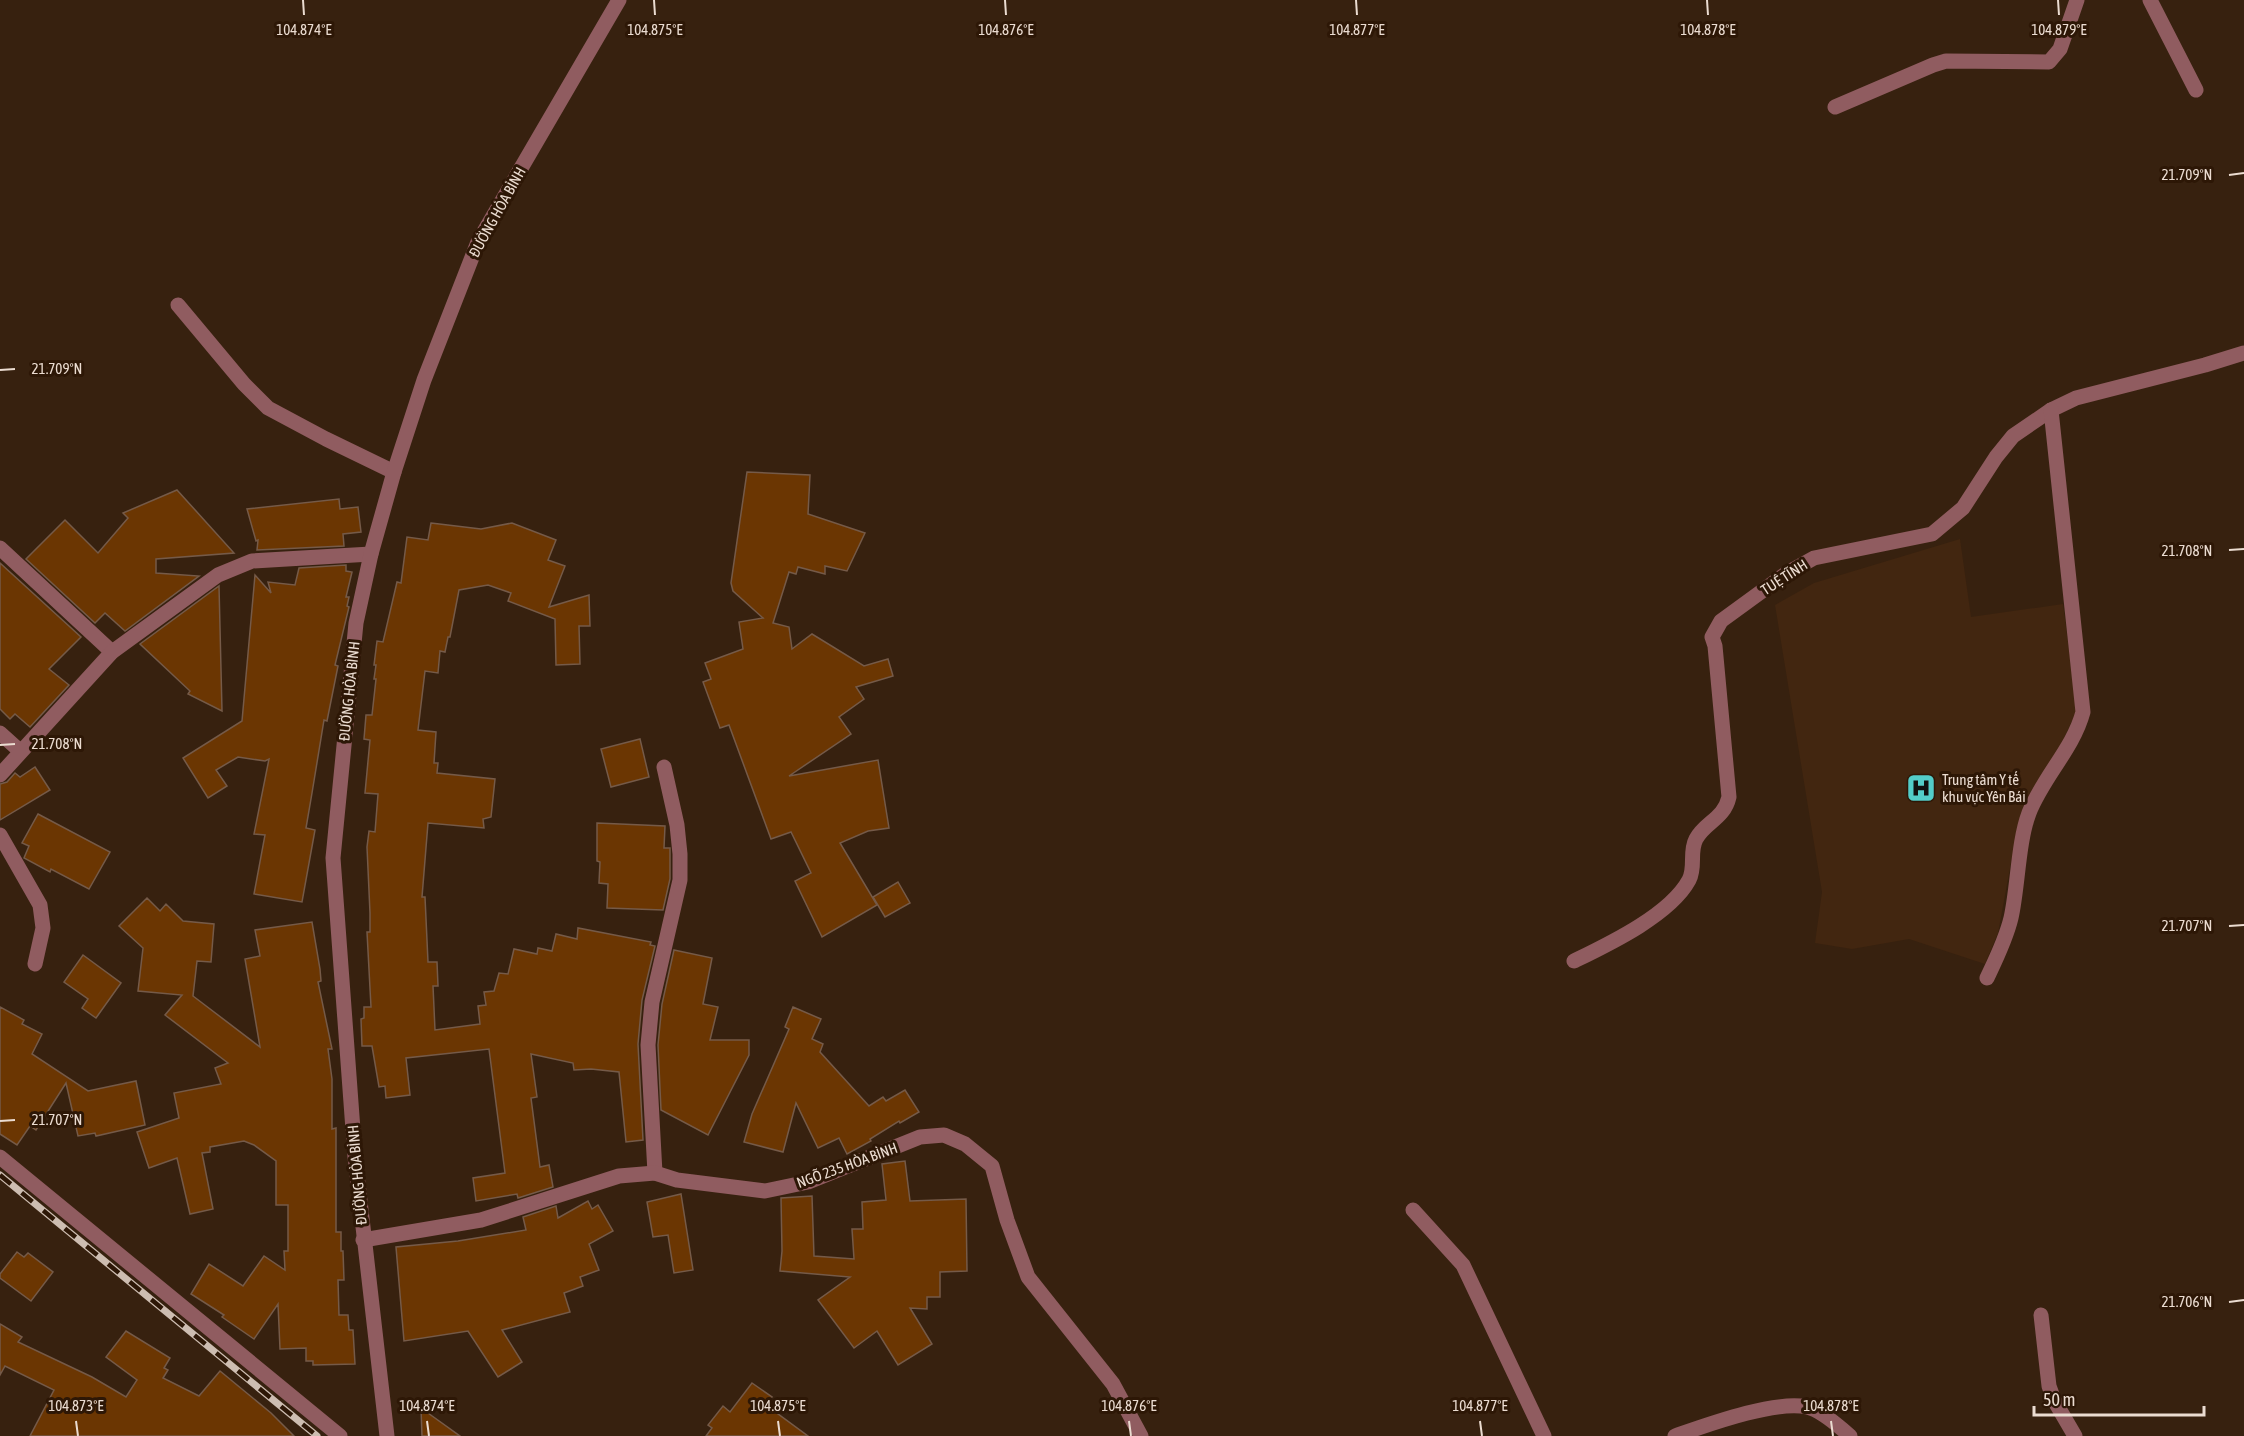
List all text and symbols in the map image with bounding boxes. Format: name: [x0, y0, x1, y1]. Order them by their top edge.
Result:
text: 104.874°E: [276, 21, 332, 38]
text: 104.875°E: [627, 21, 683, 38]
text: 104.876°E: [978, 21, 1034, 38]
text: 104.877°E: [1329, 21, 1385, 38]
text: 104.878°E: [1680, 21, 1736, 38]
text: 104.879°E: [2031, 21, 2087, 38]
street label: ĐƯỜNG HÒA BÌNH: [465, 164, 529, 260]
text: 21.709°N: [2162, 166, 2212, 183]
text: 21.709°N: [32, 360, 82, 377]
text: 21.708°N: [2162, 542, 2212, 559]
street label: TUỆ TĨNH: [1758, 556, 1810, 598]
street label: ĐƯỜNG HÒA BÌNH: [335, 640, 363, 742]
text: 21.708°N: [32, 735, 82, 752]
place label: Trung tâm Y tế khu vực Yên Bái: [1942, 771, 2026, 805]
hospital icon: Trung tâm Y tế khu vực Yên Bái: [1905, 772, 1937, 804]
text: 21.707°N: [2162, 917, 2212, 934]
text: 21.707°N: [32, 1111, 82, 1128]
street label: ĐƯỜNG HÒA BÌNH: [344, 1124, 370, 1226]
street label: NGÕ 235 HÒA BÌNH: [794, 1139, 900, 1191]
text: 21.706°N: [2162, 1293, 2212, 1310]
scale bar: [2034, 1379, 2204, 1417]
text: 50 m: [2043, 1389, 2075, 1410]
text: 104.873°E: [48, 1397, 104, 1414]
text: 104.874°E: [399, 1397, 455, 1414]
text: 104.875°E: [750, 1397, 806, 1414]
text: 104.876°E: [1101, 1397, 1157, 1414]
text: 104.877°E: [1452, 1397, 1508, 1414]
text: 104.878°E: [1803, 1397, 1859, 1414]

